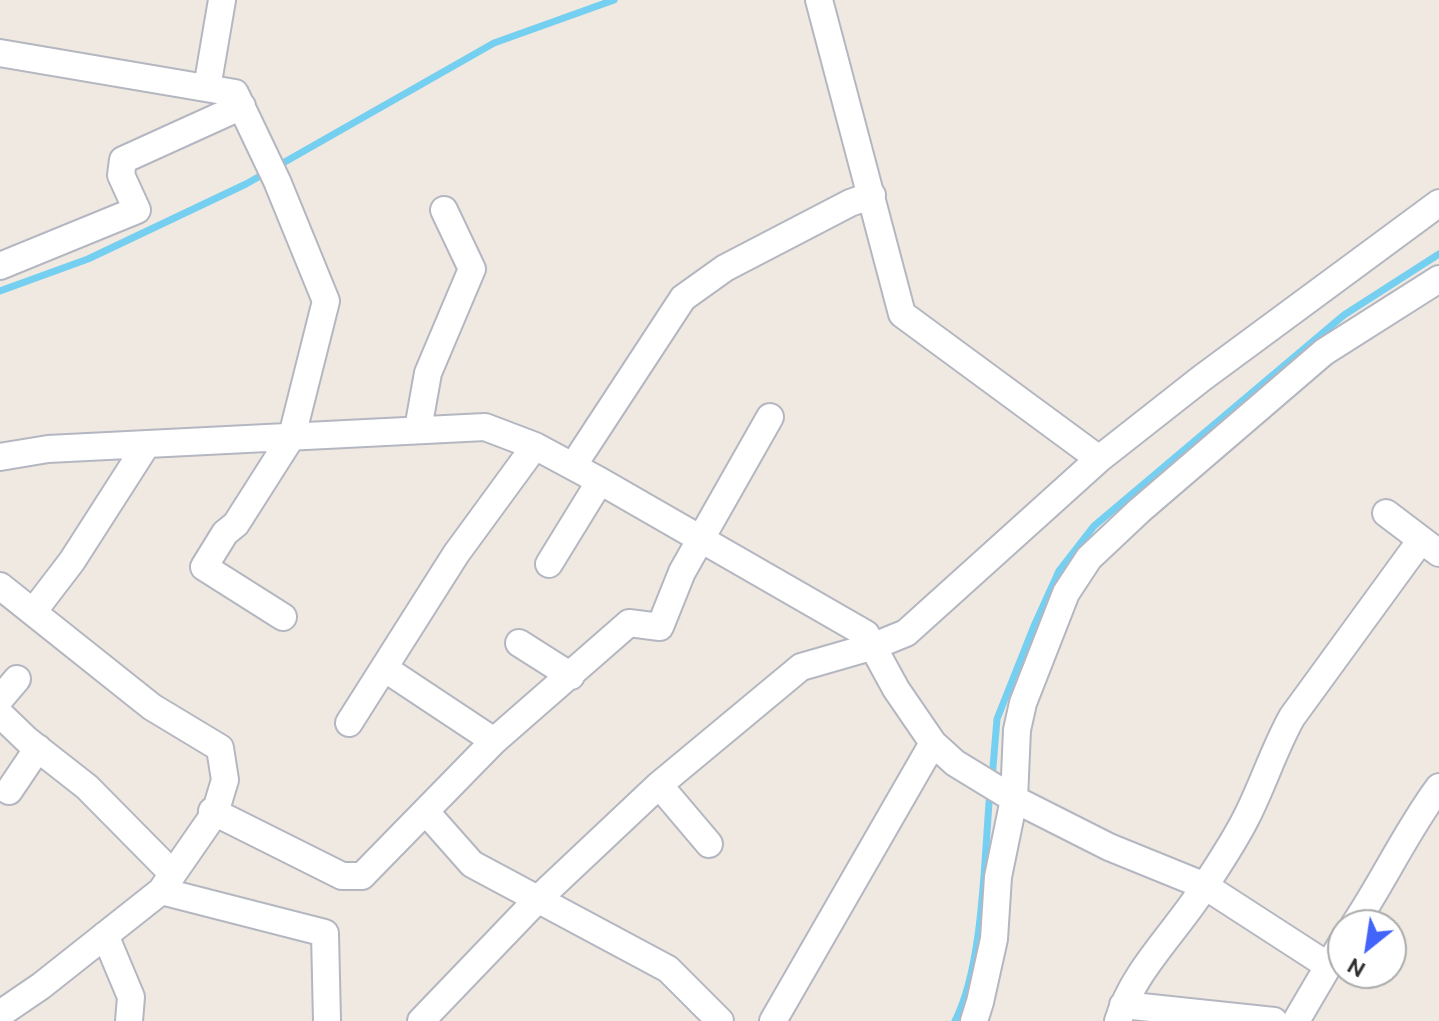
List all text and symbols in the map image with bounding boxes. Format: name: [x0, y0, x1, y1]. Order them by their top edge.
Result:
north arrow: [1327, 909, 1407, 989]
text: N: [1342, 954, 1369, 983]

